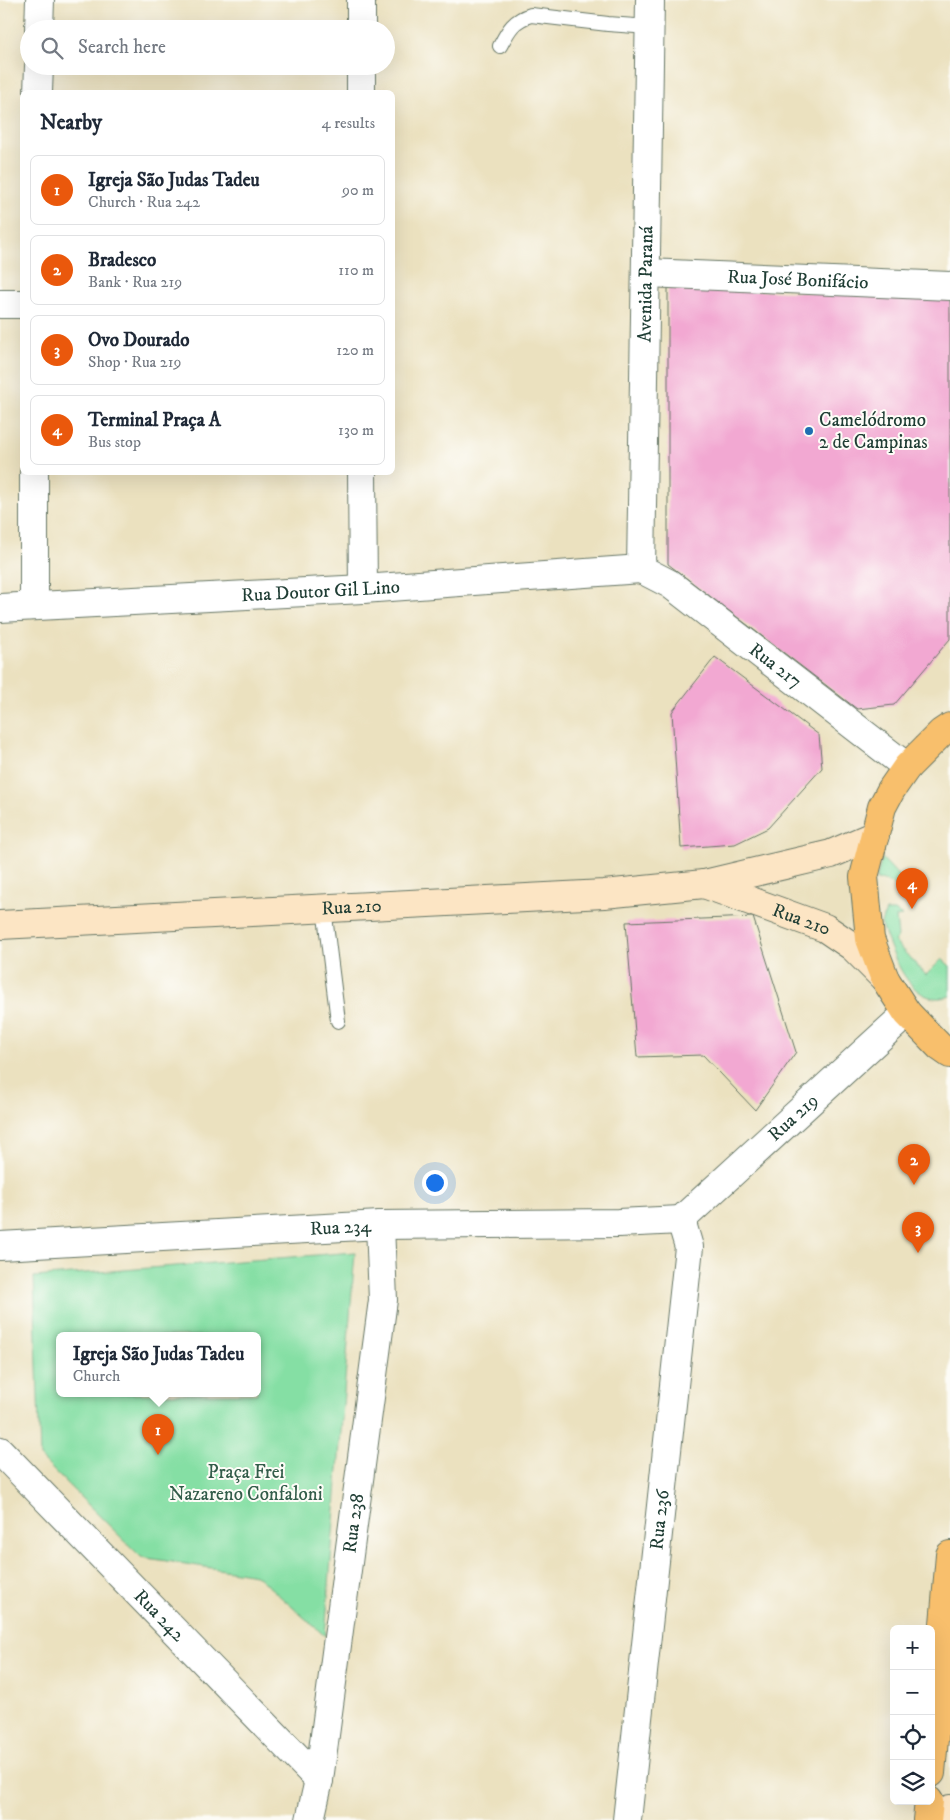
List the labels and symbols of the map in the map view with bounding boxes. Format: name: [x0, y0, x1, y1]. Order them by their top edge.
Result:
street label: Avenida Paraná: [633, 226, 658, 343]
street label: Rua José Bonifácio: [727, 265, 869, 294]
place label: Camelódromo 2 de Campinas: [819, 409, 928, 454]
marker: Camelódromo 2 de Campinas: [803, 425, 815, 437]
street label: Rua Doutor Gil Lino: [241, 575, 401, 607]
street label: Rua 217: [745, 638, 806, 693]
pin: 4: [896, 868, 928, 909]
street label: Rua 210: [321, 894, 382, 920]
street label: Rua 210: [769, 898, 836, 941]
street label: Rua 219: [763, 1089, 823, 1146]
pin: 2: [898, 1144, 930, 1185]
your location: [422, 1170, 448, 1196]
pin: 3: [902, 1212, 934, 1253]
street label: Rua 234: [309, 1214, 373, 1240]
pin: 1: [142, 1414, 174, 1455]
park label: Praça Frei Nazareno Confaloni: [169, 1461, 323, 1506]
street label: Rua 236: [645, 1487, 674, 1551]
street label: Rua 238: [338, 1492, 369, 1554]
street label: Rua 242: [129, 1585, 190, 1647]

